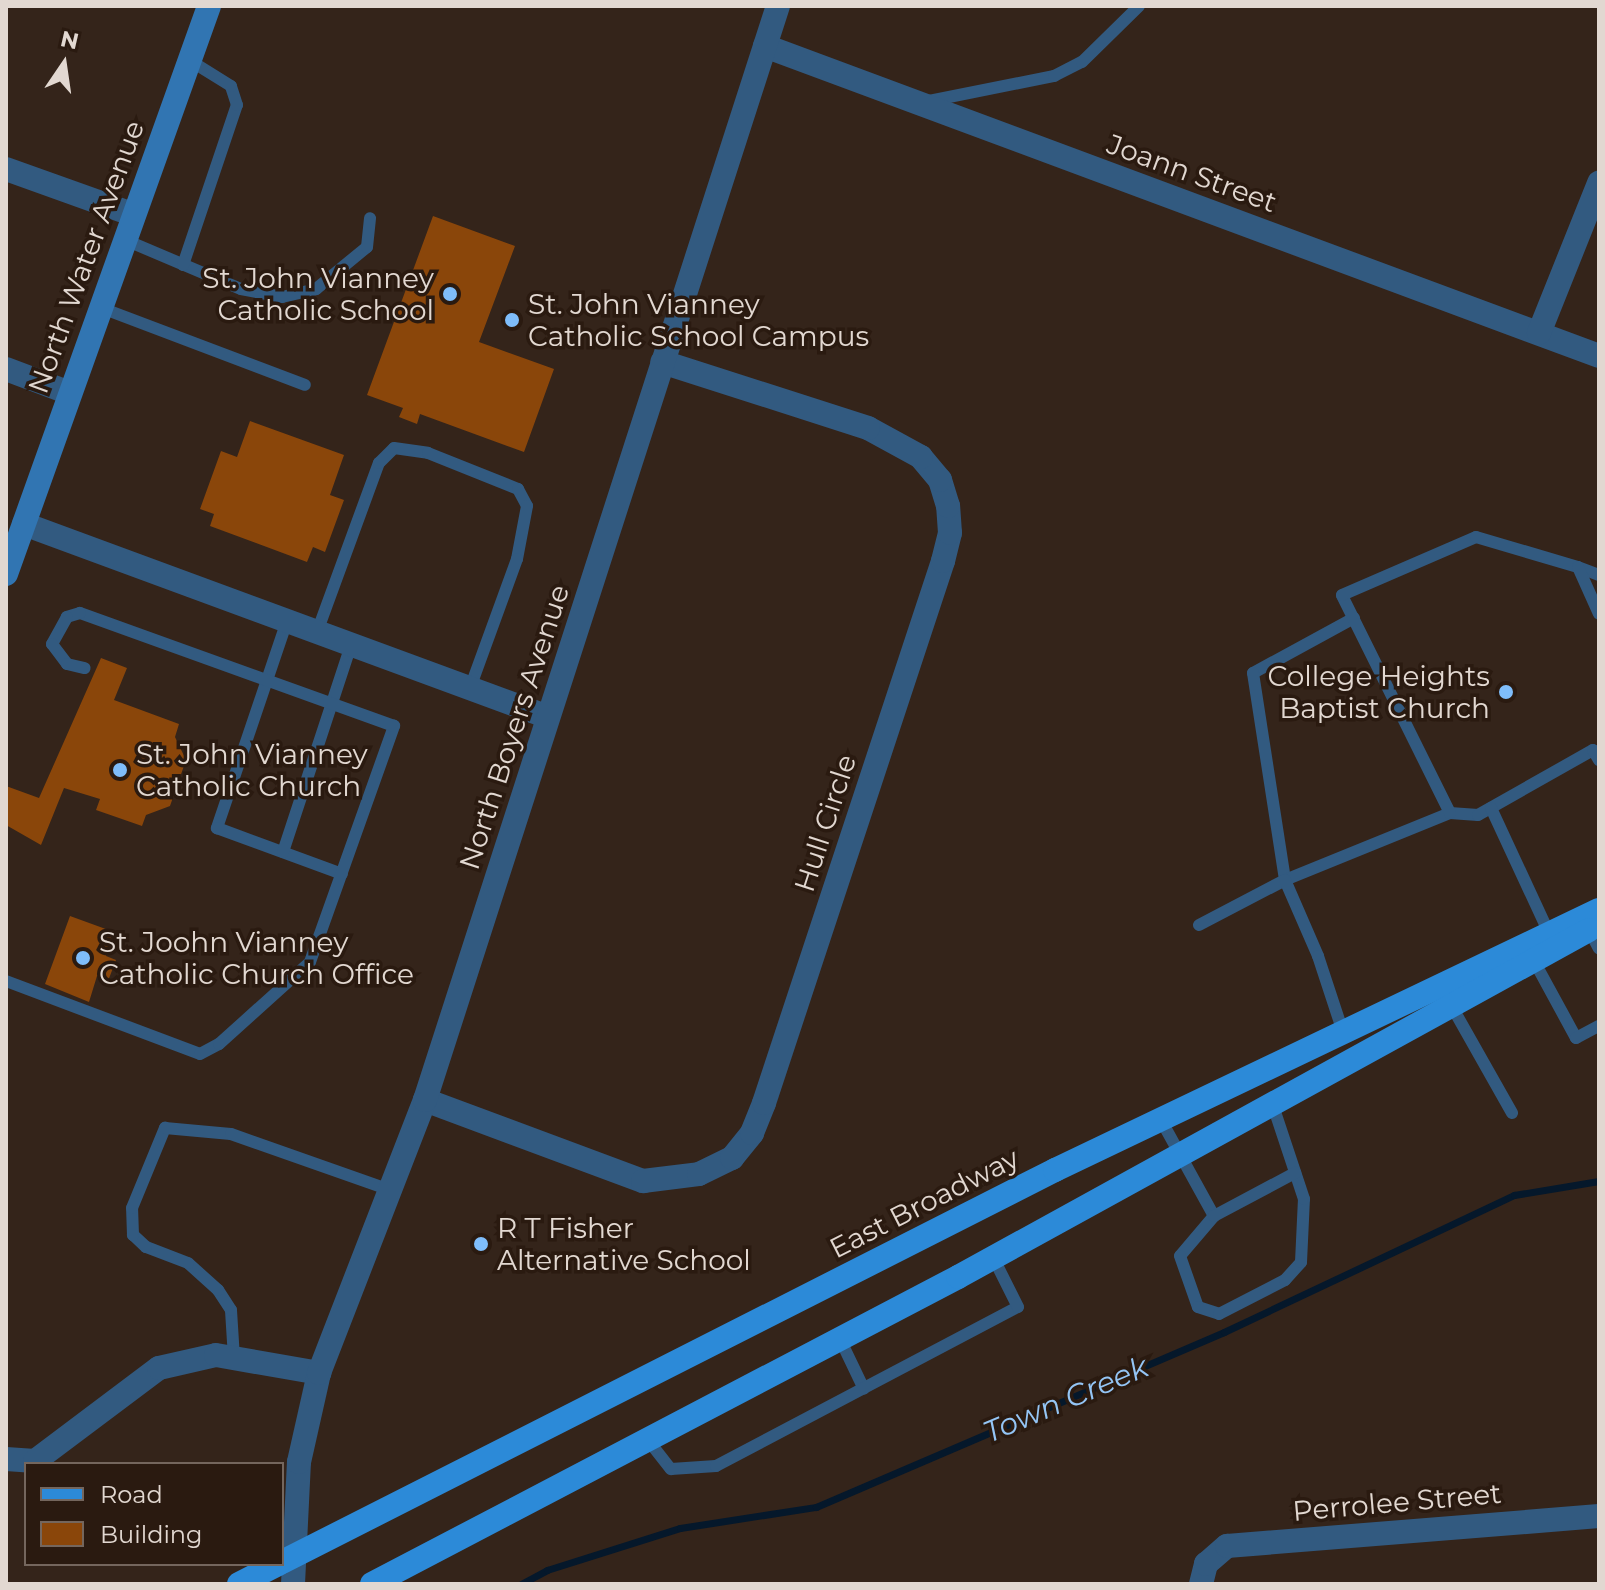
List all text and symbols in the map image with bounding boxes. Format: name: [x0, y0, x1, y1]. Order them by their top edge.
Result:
north arrow: [24, 24, 104, 104]
text: N: [58, 25, 81, 55]
street label: North Water Avenue: [21, 116, 151, 398]
street label: Joann Street: [1103, 127, 1281, 219]
place label: St. John Vianney Catholic School: [202, 261, 434, 327]
marker: St. John Vianney Catholic School: [441, 285, 459, 303]
place label: St. John Vianney Catholic School Campus: [528, 287, 869, 353]
marker: St. John Vianney Catholic School Campus: [503, 311, 521, 329]
street label: North Boyers Avenue: [452, 580, 576, 874]
place label: College Heights Baptist Church: [1267, 659, 1490, 725]
marker: College Heights Baptist Church: [1497, 683, 1515, 701]
place label: St. John Vianney Catholic Church: [136, 737, 368, 803]
street label: Hull Circle: [787, 750, 863, 896]
marker: St. John Vianney Catholic Church: [111, 761, 129, 779]
place label: St. Joohn Vianney Catholic Church Office: [99, 925, 414, 991]
marker: St. Joohn Vianney Catholic Church Office: [74, 949, 92, 967]
street label: East Broadway: [824, 1141, 1024, 1265]
place label: R T Fisher Alternative School: [497, 1211, 751, 1277]
marker: R T Fisher Alternative School: [472, 1235, 490, 1253]
water label: Town Creek: [978, 1349, 1154, 1451]
legend: [24, 1462, 284, 1566]
street label: Perrolee Street: [1291, 1476, 1503, 1528]
text: Road: [100, 1480, 163, 1509]
text: Building: [100, 1520, 203, 1549]

